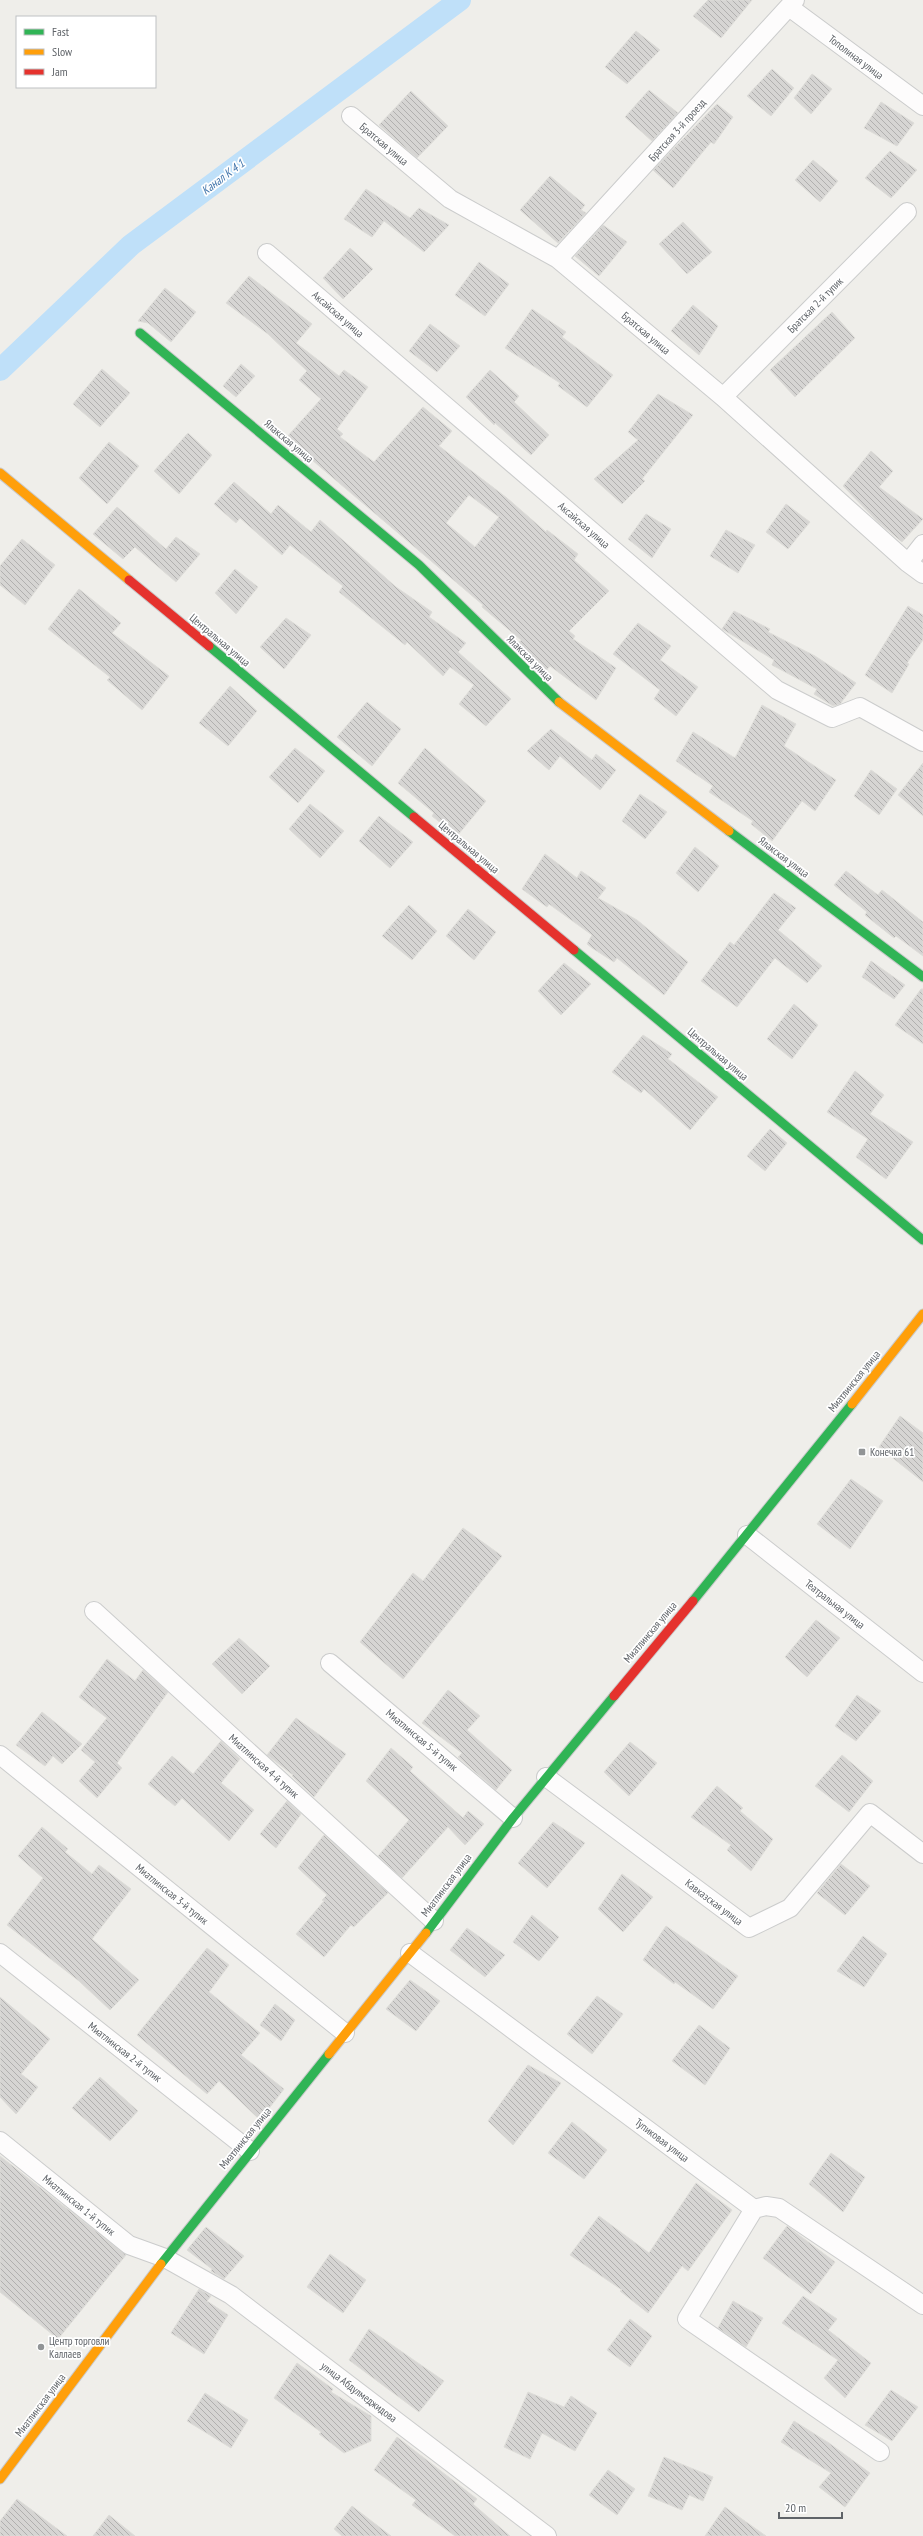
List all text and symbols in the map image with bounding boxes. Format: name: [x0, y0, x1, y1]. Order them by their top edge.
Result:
legend: [16, 16, 156, 88]
text: Fast: [52, 24, 70, 39]
street label: Тополиная улица: [826, 32, 886, 82]
text: Slow: [52, 44, 73, 59]
text: Jam: [51, 64, 68, 79]
street label: Братская 3-й проезд: [645, 96, 709, 164]
street label: Братская улица: [357, 120, 411, 168]
water label: Канал К 4 1: [198, 155, 248, 198]
street label: Братская 2-й тупик: [784, 274, 846, 336]
street label: Аксайская улица: [309, 288, 367, 340]
street label: Братская улица: [619, 309, 673, 357]
street label: Ялакская улица: [262, 416, 316, 466]
street label: Аксайская улица: [555, 499, 613, 551]
street label: Центральная улица: [187, 611, 253, 669]
street label: Ялакская улица: [504, 632, 556, 684]
street label: Центральная улица: [436, 818, 502, 876]
street label: Ялакская улица: [756, 833, 812, 881]
street label: Центральная улица: [685, 1025, 751, 1083]
street label: Миатлинская улица: [825, 1347, 883, 1415]
place label: Конечка 61: [870, 1445, 914, 1459]
marker: Конечка 61: [857, 1447, 867, 1457]
street label: Театральная улица: [802, 1576, 868, 1632]
street label: Миатлинская улица: [620, 1599, 680, 1665]
street label: Миатлинская 5-й тупик: [383, 1706, 461, 1775]
street label: Миатлинская 4-й тупик: [226, 1731, 303, 1802]
street label: Миатлинская улица: [418, 1851, 474, 1919]
street label: Миатлинская 3-й тупик: [133, 1860, 212, 1928]
street label: Кавказская улица: [682, 1876, 746, 1928]
street label: Миатлинская 2-й тупик: [85, 2019, 165, 2086]
street label: Миатлинская улица: [216, 2104, 274, 2172]
street label: Тупиковая улица: [632, 2115, 692, 2165]
street label: Миатлинская 1-й тупик: [40, 2171, 119, 2239]
place label: Центр торговли Каллаев: [49, 2334, 110, 2361]
marker: Центр торговли Каллаев: [36, 2342, 46, 2352]
street label: улица Абдулмеджидова: [318, 2359, 400, 2425]
street label: Миатлинская улица: [12, 2371, 68, 2439]
scale bar: [779, 2494, 842, 2520]
text: 20 m: [785, 2500, 806, 2515]

